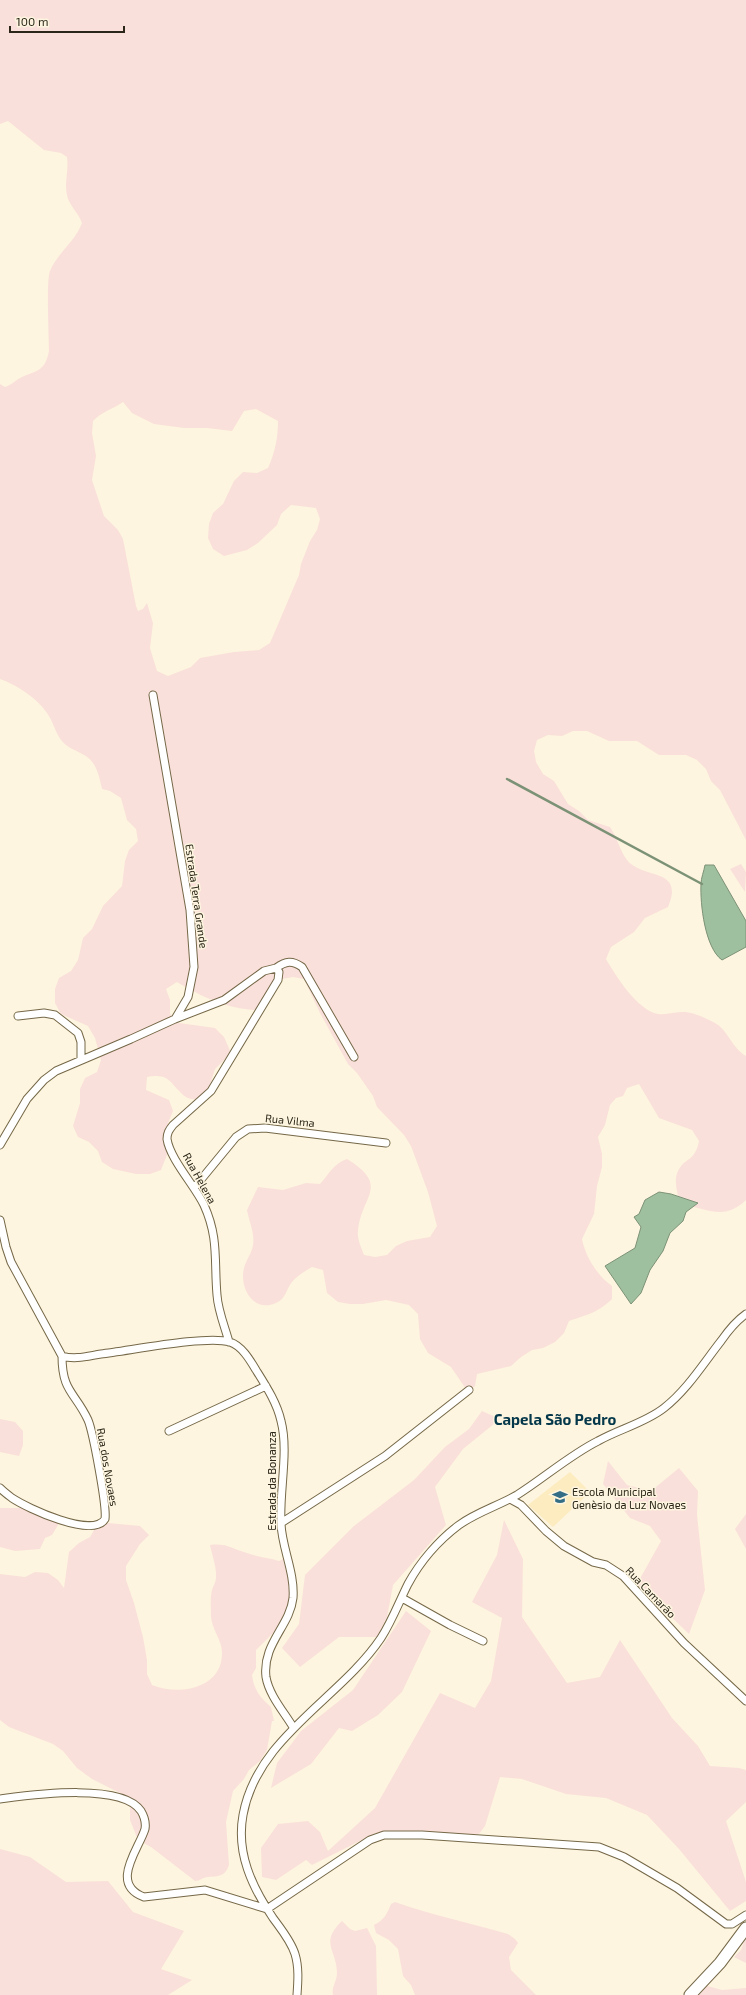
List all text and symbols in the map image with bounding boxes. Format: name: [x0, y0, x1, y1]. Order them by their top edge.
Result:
scale bar: [10, 8, 124, 34]
text: 100 m: [16, 14, 48, 28]
street label: Estrada Terra Grande: [183, 843, 211, 949]
street label: Rua Vilma: [265, 1111, 315, 1129]
street label: Rua Helena: [181, 1150, 219, 1206]
district label: Capela São Pedro: [494, 1410, 617, 1428]
street label: Rua dos Novaes: [95, 1427, 121, 1508]
street label: Estrada da Bonanza: [265, 1431, 278, 1531]
place label: Escola Municipal Genèsio da Luz Novaes: [572, 1485, 687, 1511]
school or university icon: Escola Municipal Genèsio da Luz Novaes: [551, 1488, 569, 1506]
street label: Rua Camarão: [623, 1564, 679, 1620]

